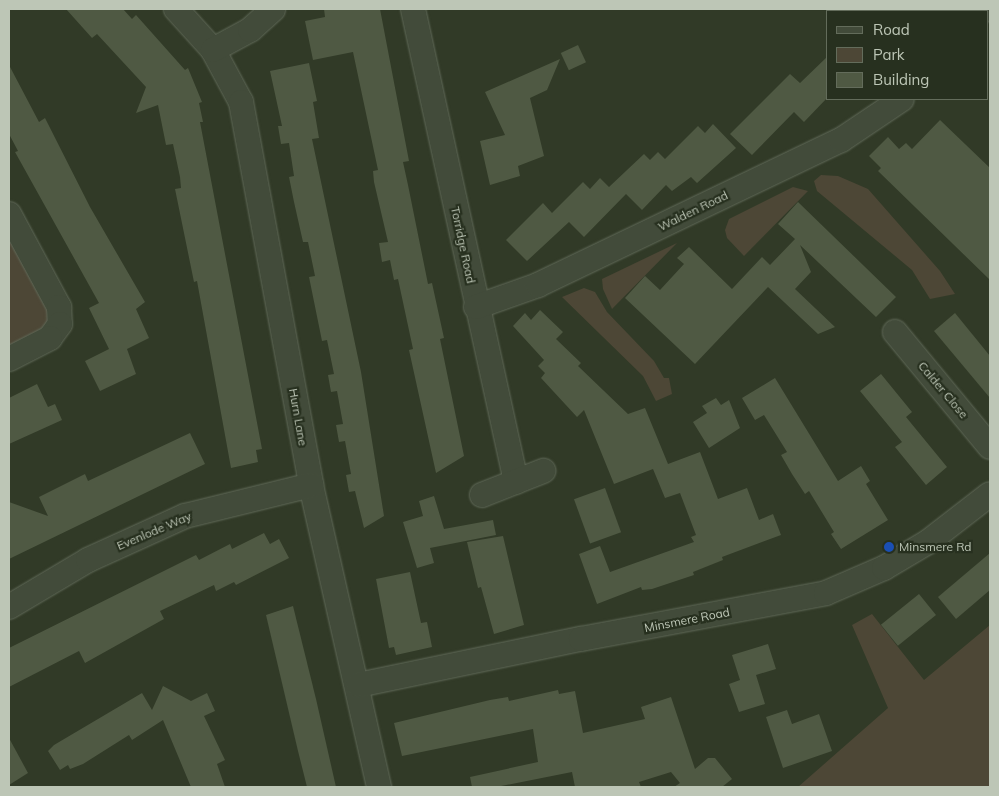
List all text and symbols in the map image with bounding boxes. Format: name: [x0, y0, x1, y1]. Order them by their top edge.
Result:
legend: [826, 10, 989, 100]
text: Road: [873, 20, 910, 39]
text: Park: [873, 45, 905, 64]
text: Building: [873, 70, 929, 89]
street label: Walden Road: [656, 188, 730, 234]
street label: Torridge Road: [448, 205, 478, 285]
street label: Calder Close: [915, 359, 971, 421]
street label: Hurn Lane: [286, 387, 310, 447]
street label: Evenlode Way: [115, 509, 193, 553]
place label: Minsmere Rd: [899, 540, 972, 554]
marker: Minsmere Rd: [883, 541, 895, 553]
street label: Minsmere Road: [643, 605, 731, 635]

